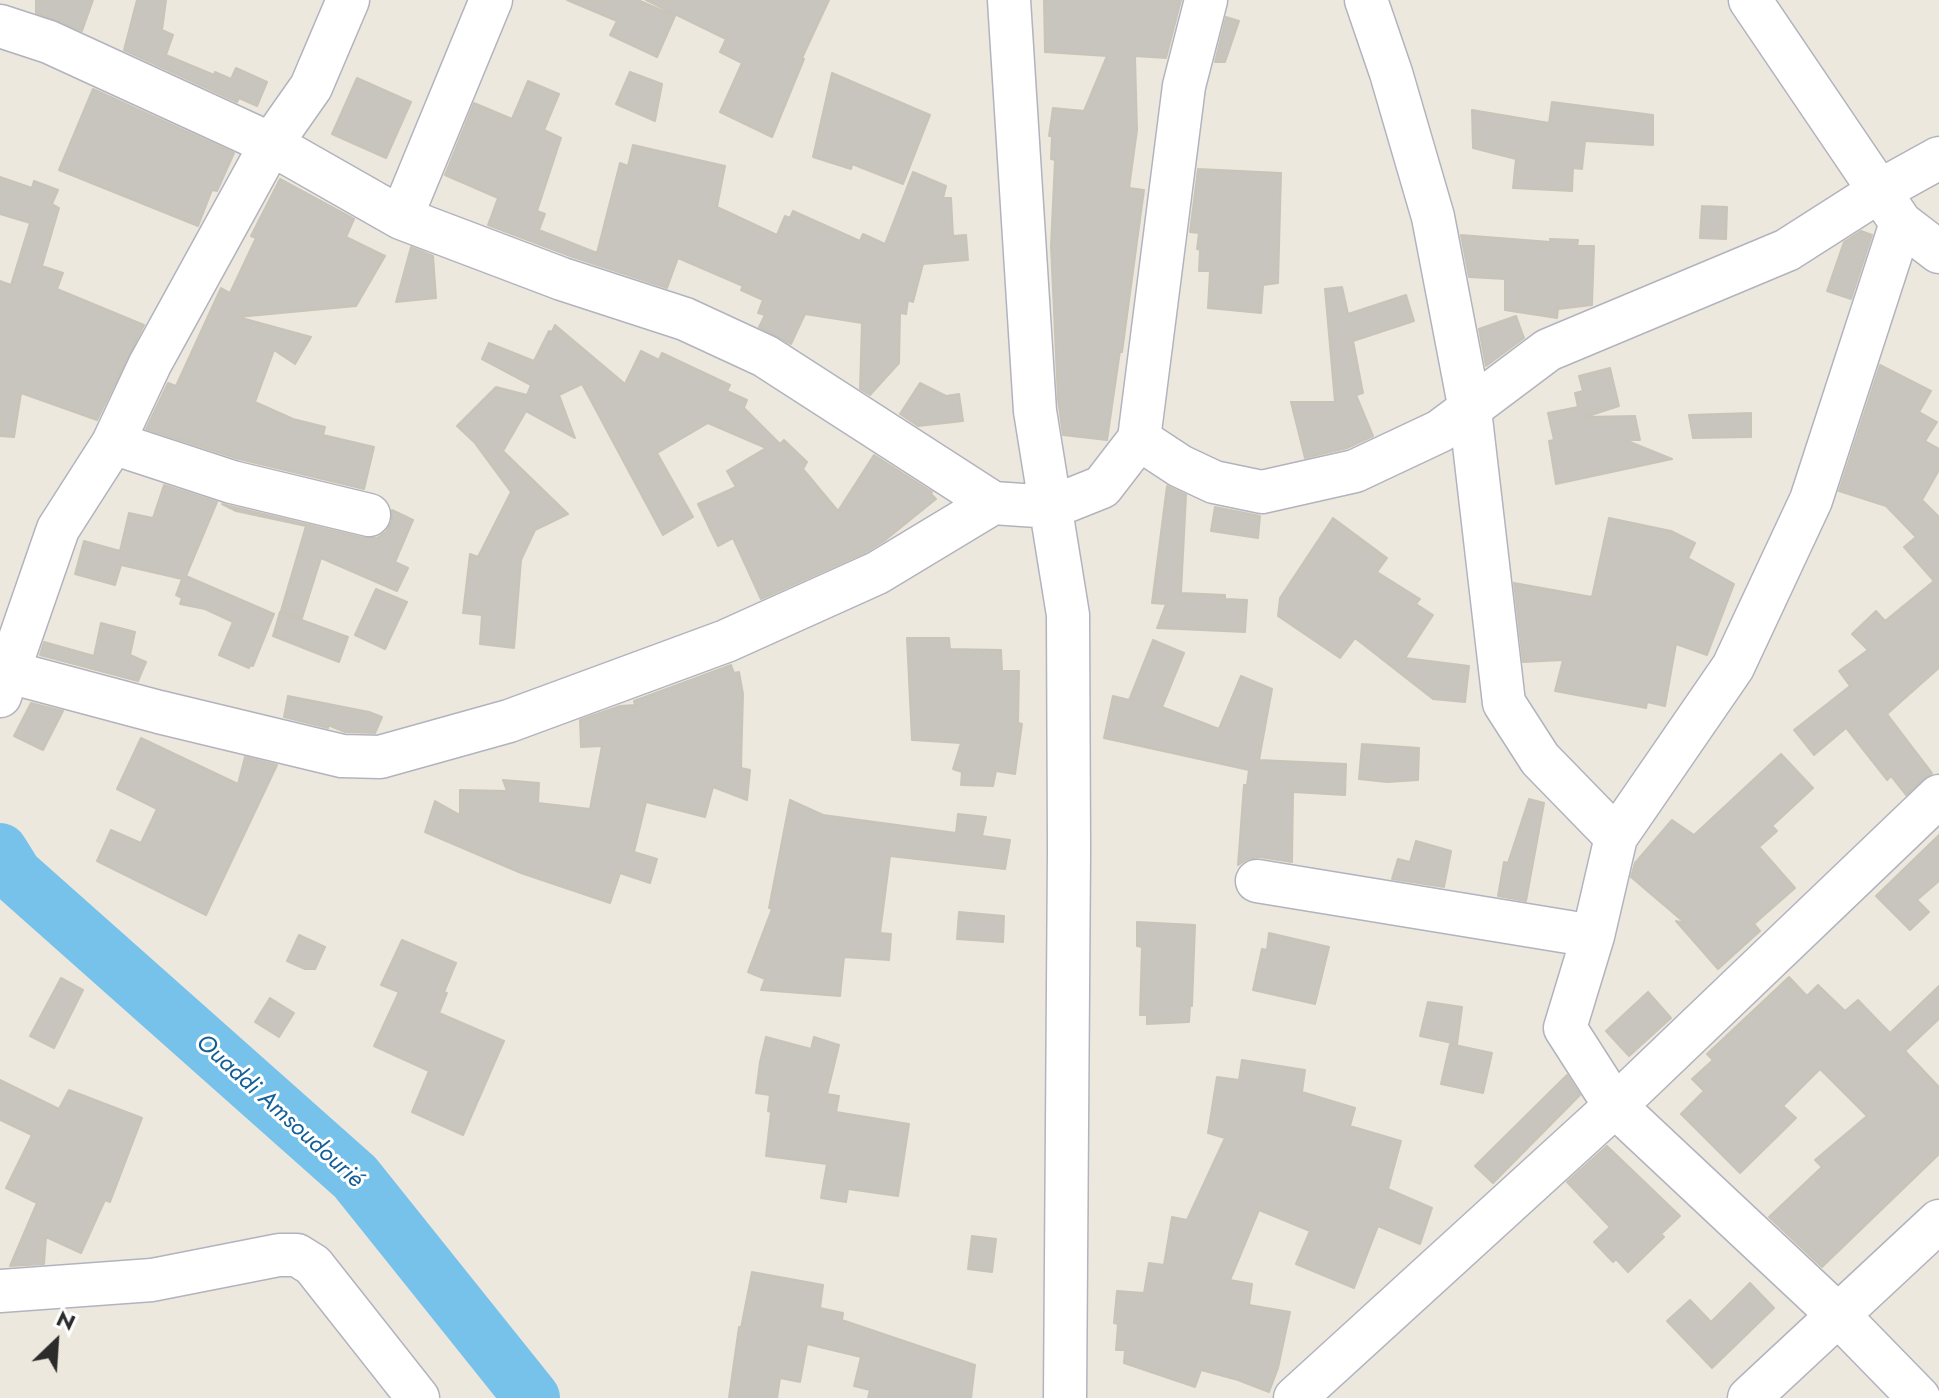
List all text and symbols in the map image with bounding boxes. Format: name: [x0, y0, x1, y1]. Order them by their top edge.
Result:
water label: Ouaddi Amsoudourié: [189, 1029, 369, 1195]
north arrow: [16, 1302, 96, 1382]
text: N: [51, 1302, 81, 1338]

